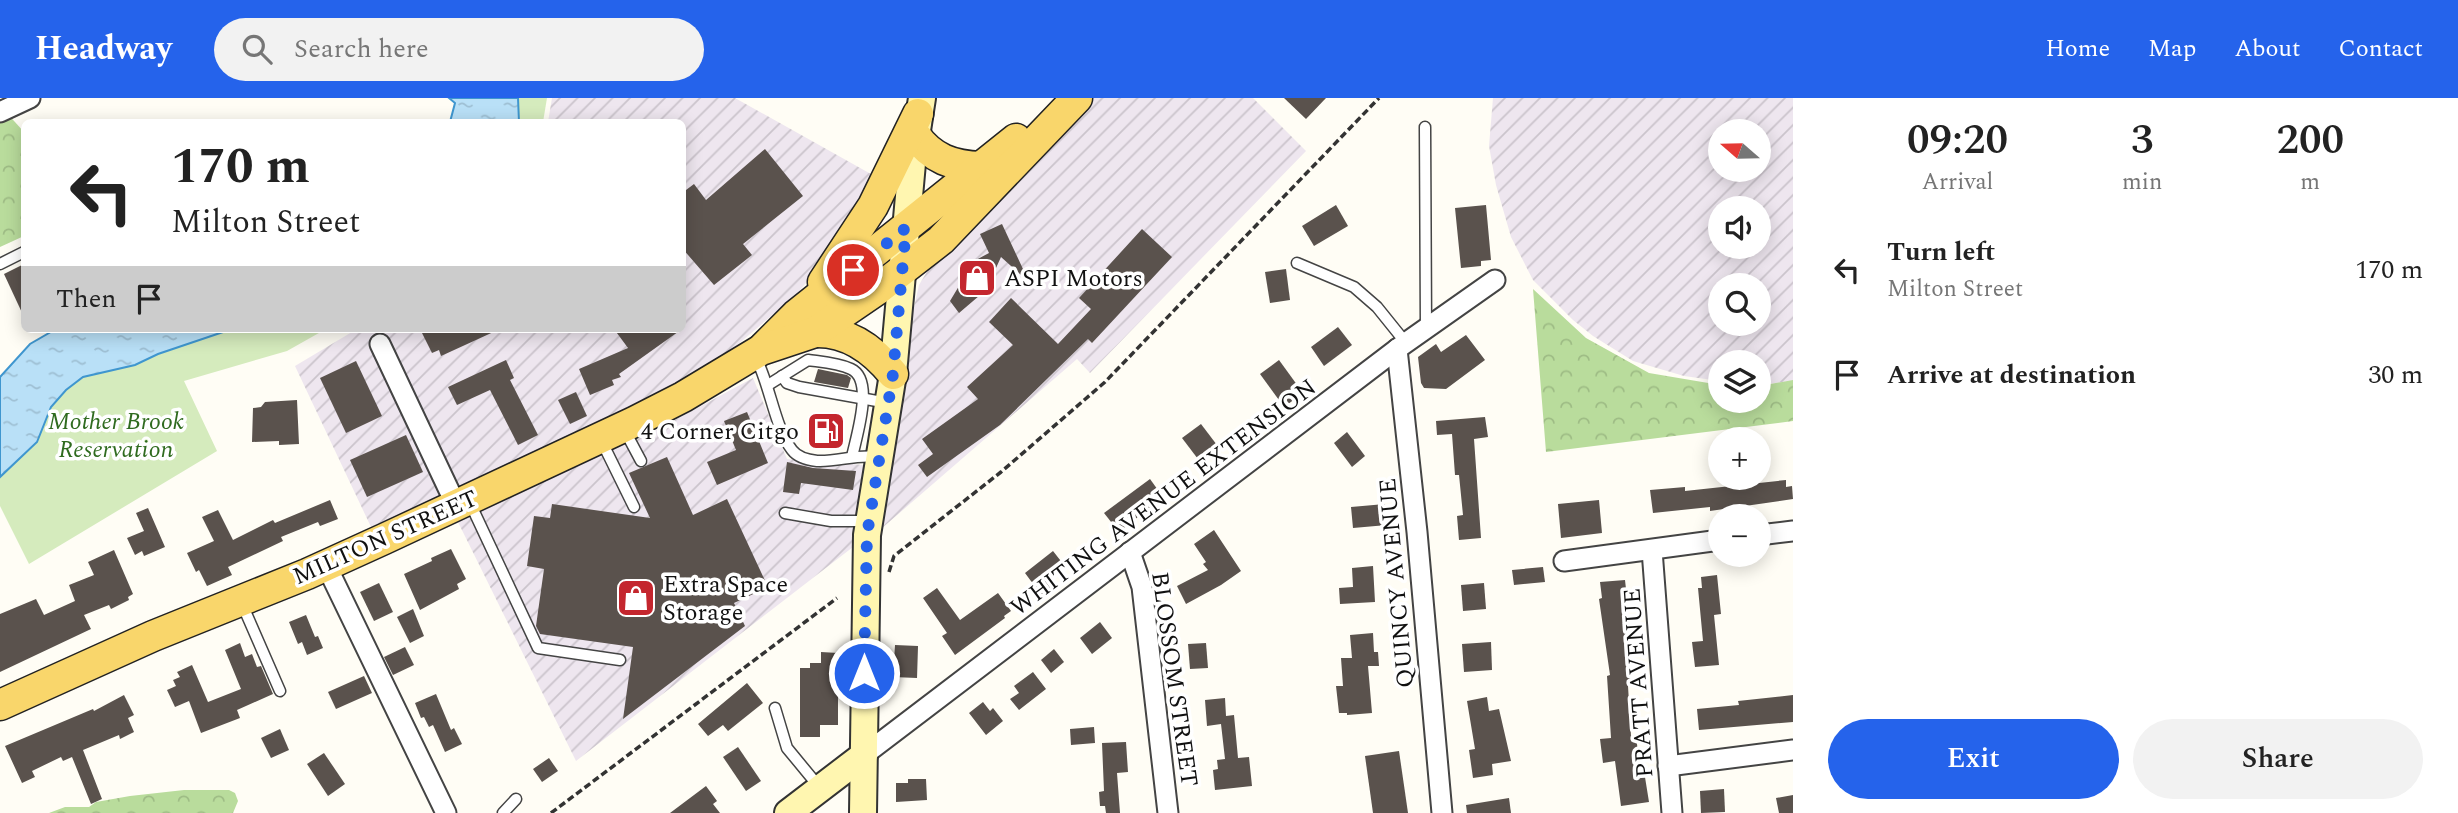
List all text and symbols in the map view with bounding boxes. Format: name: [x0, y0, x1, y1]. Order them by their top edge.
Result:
search box: [214, 18, 704, 81]
text: Headway: [35, 24, 172, 74]
text: Search here: [294, 29, 429, 69]
icon: search: [238, 30, 276, 68]
text: Home: [2045, 31, 2110, 67]
text: Map: [2148, 31, 2196, 67]
text: About: [2234, 31, 2300, 67]
text: Contact: [2338, 31, 2423, 67]
text: 09:20: [1907, 109, 2008, 172]
text: 3: [2131, 109, 2153, 172]
text: 200: [2276, 109, 2344, 172]
north arrow: [1708, 119, 1771, 182]
map controls: [1708, 119, 1771, 567]
text: 170 m: [171, 130, 310, 205]
icon: left: [56, 147, 147, 238]
text: Arrival: [1922, 165, 1993, 200]
text: min: [2122, 165, 2162, 200]
text: m: [2300, 165, 2320, 200]
button: sound: [1708, 196, 1771, 259]
text: Milton Street: [171, 198, 360, 247]
text: Turn left: [1887, 232, 1995, 272]
pin: [823, 240, 883, 300]
text: 170 m: [2355, 250, 2423, 290]
icon: arrive: [834, 251, 872, 289]
icon: left: [1828, 251, 1866, 289]
shop icon: ASPI Motors: [956, 257, 998, 299]
place label: ASPI Motors: [1004, 261, 1143, 297]
text: Milton Street: [1887, 272, 2023, 307]
button: search: [1708, 273, 1771, 336]
text: Then: [56, 279, 116, 319]
icon: arrive: [130, 280, 168, 318]
button: layers: [1708, 350, 1771, 413]
text: Arrive at destination: [1887, 355, 2136, 395]
text: 30 m: [2368, 355, 2423, 395]
icon: arrive: [1828, 356, 1866, 394]
street label: WHITING AVENUE EXTENSION: [1003, 370, 1324, 625]
park label: Mother Brook Reservation: [48, 404, 184, 468]
fuel station icon: 4 Corner Citgo: [805, 410, 847, 452]
place label: 4 Corner Citgo: [641, 414, 799, 450]
button: +: [1708, 427, 1771, 490]
street label: QUINCY AVENUE: [1370, 476, 1424, 689]
street label: MILTON STREET: [287, 481, 484, 595]
button: −: [1708, 504, 1771, 567]
place label: Extra Space Storage: [663, 567, 788, 631]
street label: BLOSSOM STREET: [1141, 570, 1207, 789]
shop icon: Extra Space Storage: [615, 577, 657, 619]
street label: PRATT AVENUE: [1614, 587, 1664, 779]
position arrow: [827, 636, 901, 710]
button: Exit: [1828, 719, 2119, 799]
button: Share: [2133, 719, 2423, 799]

